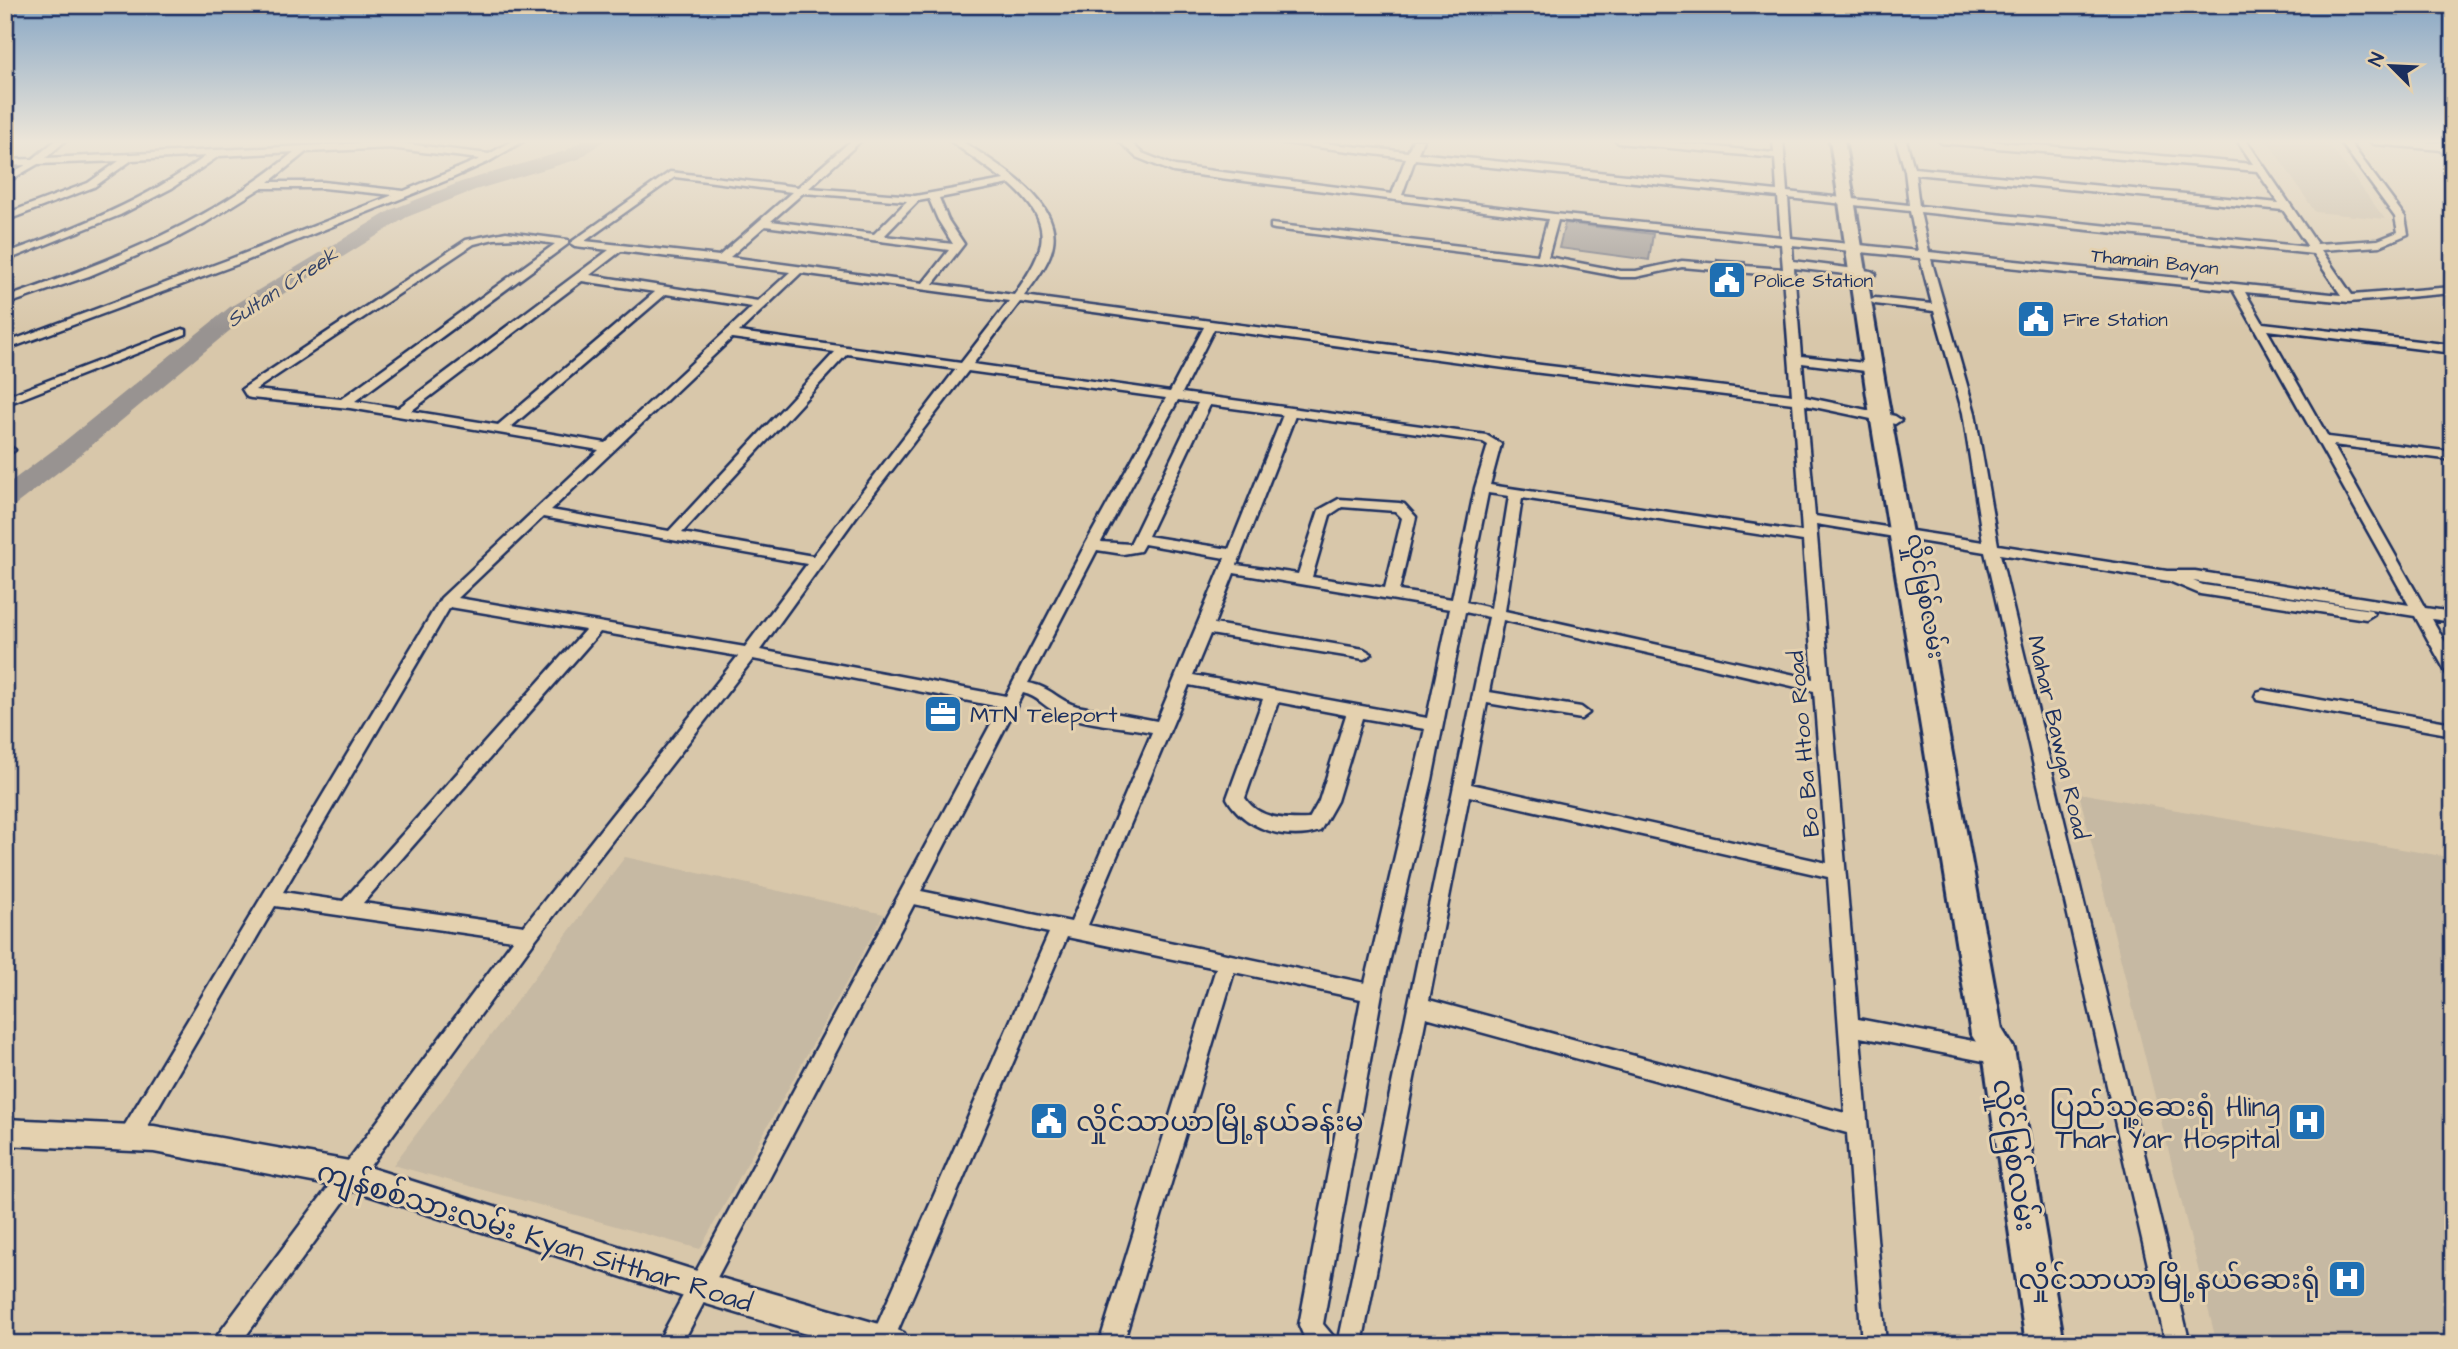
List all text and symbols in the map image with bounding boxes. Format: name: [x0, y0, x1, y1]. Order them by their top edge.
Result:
north arrow: [2356, 32, 2426, 102]
text: N: [2362, 49, 2392, 71]
water label: Sultan Creek: [221, 240, 345, 334]
street label: Thamain Bayan: [2090, 242, 2220, 284]
public building icon: Police Station: [1706, 259, 1748, 301]
place label: Police Station: [1754, 268, 1873, 295]
public building icon: Fire Station: [2015, 298, 2057, 340]
place label: Fire Station: [2063, 307, 2168, 334]
street label: လှိုင်မြစ်လမ်း: [1896, 531, 1953, 662]
street label: Mahar Bawga Road: [2018, 632, 2097, 843]
street label: Bo Ba Htoo Road: [1780, 649, 1828, 838]
office icon: MTN Teleport: [922, 693, 964, 735]
place label: MTN Teleport: [970, 699, 1118, 731]
street label: လှိုင်မြစ်လမ်း: [1980, 1076, 2045, 1235]
place label: ပြည်သူ့ဆေးရုံ Hling Thar Yar Hospital: [2049, 1088, 2280, 1159]
public building icon: လှိုင်သာယာမြို့နယ်ခန်းမ: [1028, 1100, 1070, 1142]
hospital icon: ပြည်သူ့ဆေးရုံ Hling Thar Yar Hospital: [2286, 1101, 2328, 1143]
place label: လှိုင်သာယာမြို့နယ်ခန်းမ: [1076, 1103, 1364, 1144]
street label: ကျန်စစ်သားလမ်း Kyan Sitthar Road: [311, 1152, 757, 1324]
hospital icon: လှိုင်သာယာမြို့နယ်ဆေးရုံ: [2326, 1258, 2368, 1300]
place label: လှိုင်သာယာမြို့နယ်ဆေးရုံ: [2018, 1261, 2320, 1302]

